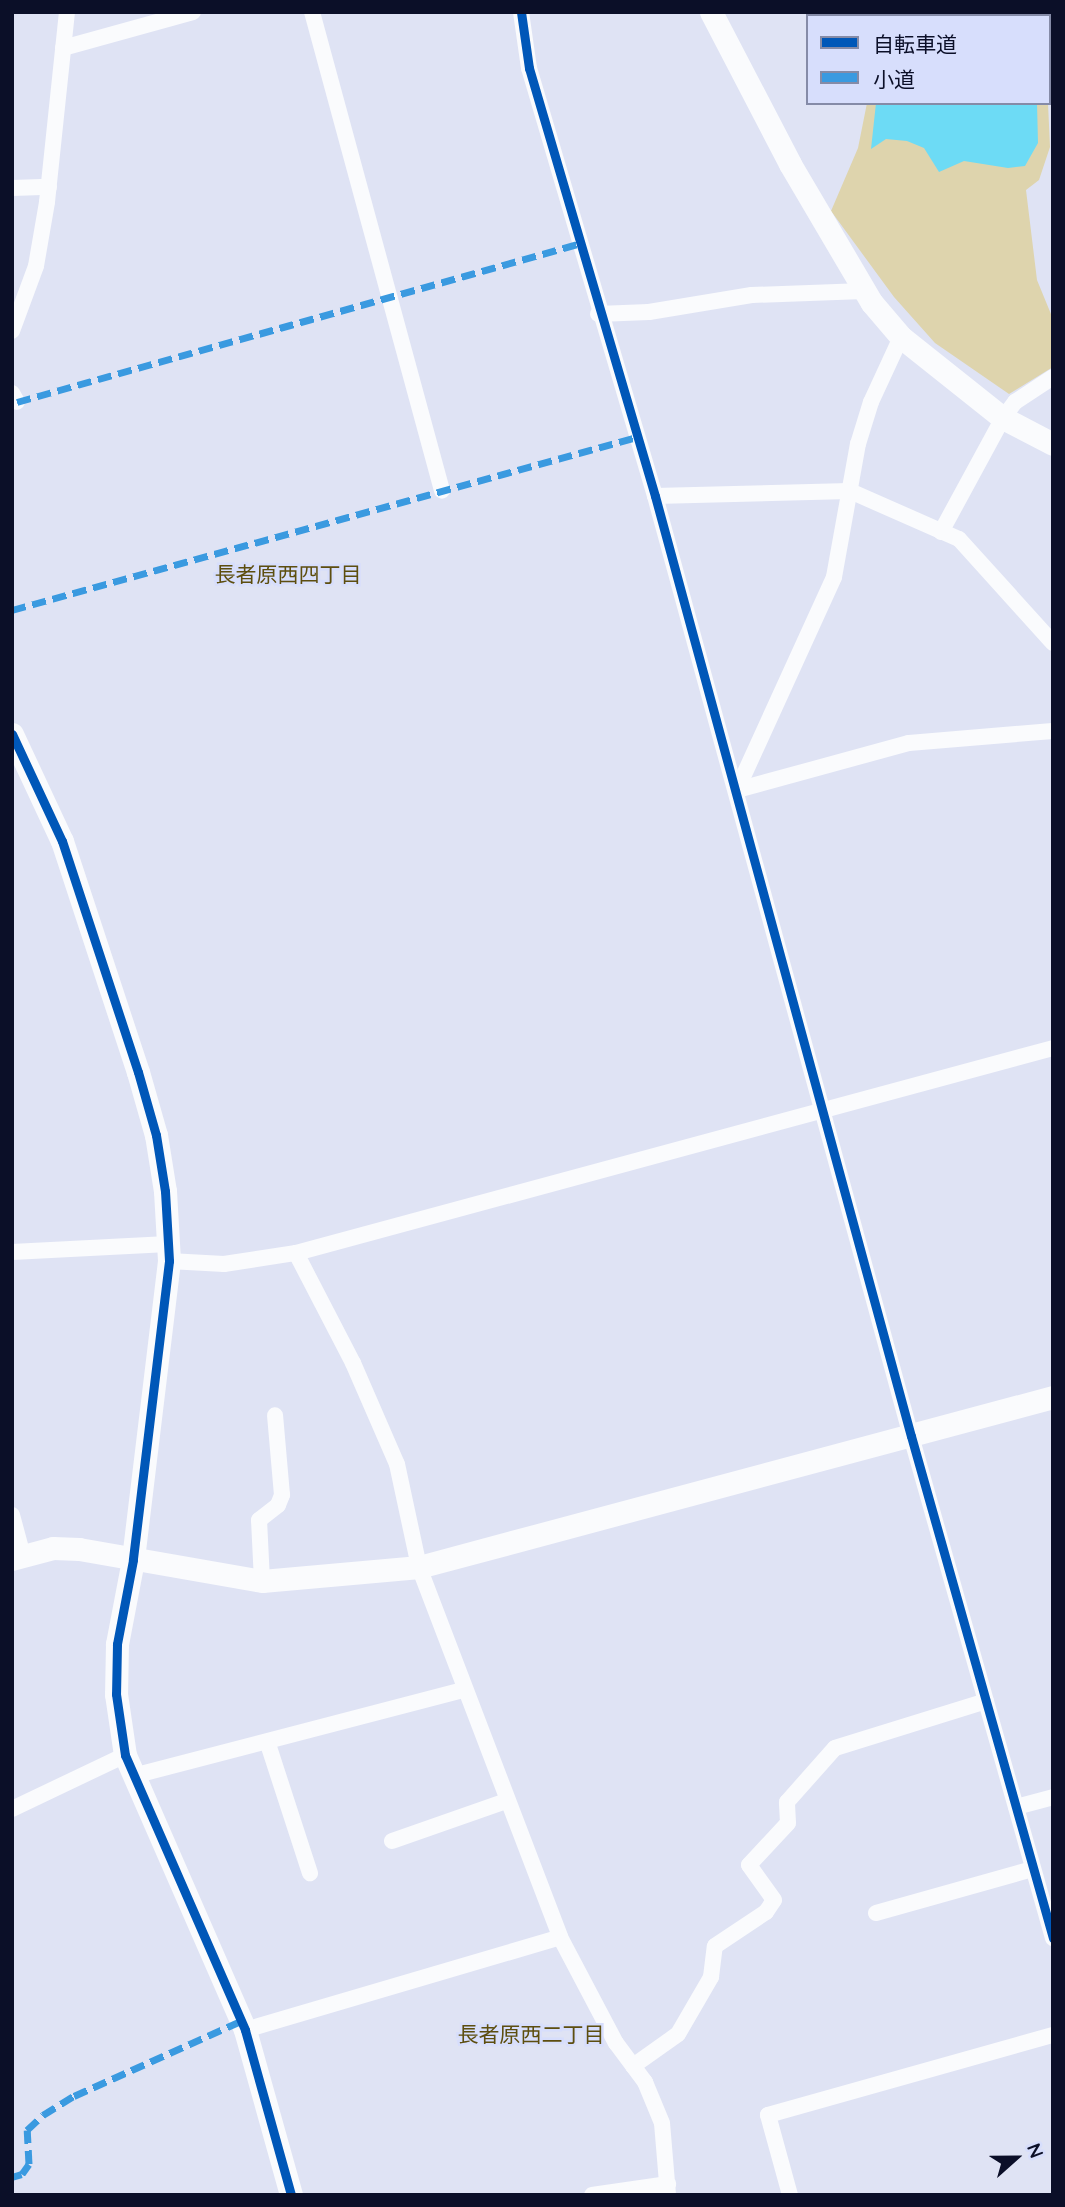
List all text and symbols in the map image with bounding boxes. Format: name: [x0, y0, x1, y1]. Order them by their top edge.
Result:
legend: [806, 14, 1051, 105]
text: 自転車道: [873, 31, 957, 57]
text: 小道: [873, 66, 915, 92]
district label: 長者原西四丁目: [215, 561, 361, 587]
district label: 長者原西二丁目: [458, 2021, 604, 2047]
north arrow: [981, 2123, 1051, 2193]
text: N: [1022, 2140, 1049, 2161]

